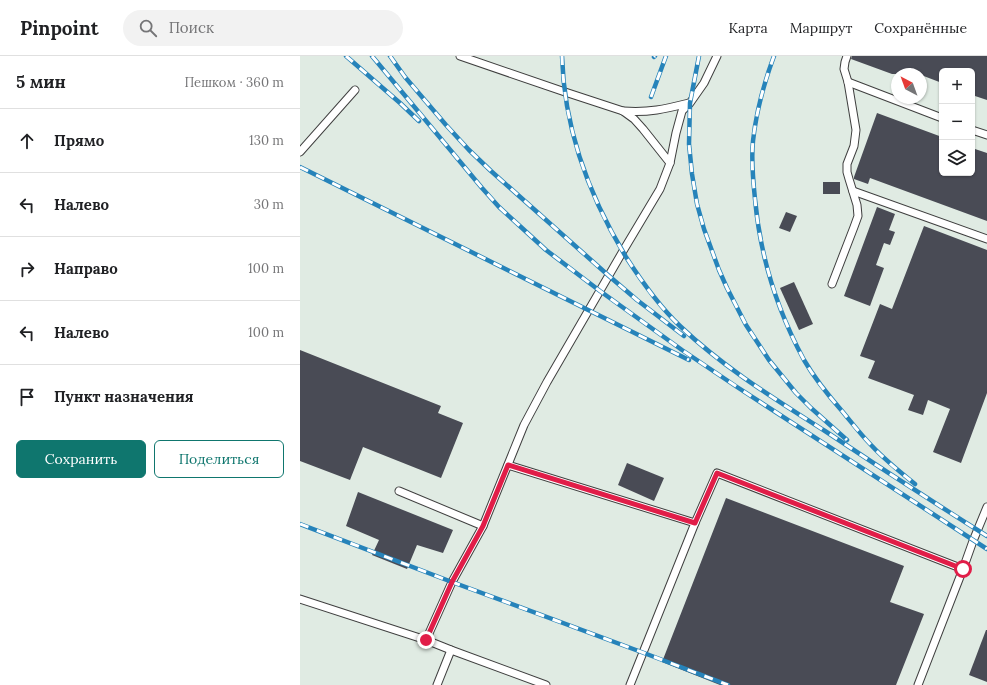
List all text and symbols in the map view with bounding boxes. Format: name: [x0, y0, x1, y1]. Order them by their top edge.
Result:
search box: [123, 10, 403, 46]
text: Pinpoint: [20, 16, 99, 40]
icon: search: [137, 17, 159, 39]
text: Поиск: [169, 18, 214, 37]
text: Карта: [728, 19, 768, 37]
text: Маршрут: [790, 19, 852, 37]
text: Сохранённые: [874, 19, 967, 37]
north arrow: [891, 68, 927, 104]
map controls: [939, 68, 975, 176]
button: +: [939, 68, 975, 104]
text: 5 мин: [16, 71, 66, 93]
text: Пешком · 360 m: [185, 74, 284, 91]
button: −: [939, 104, 975, 140]
icon: ahead: [16, 130, 38, 152]
text: Прямо: [54, 131, 104, 150]
text: 130 m: [249, 132, 284, 149]
button: layers: [939, 140, 975, 176]
icon: left: [16, 194, 38, 216]
text: Налево: [54, 195, 109, 214]
text: 30 m: [254, 196, 284, 213]
icon: right: [16, 258, 38, 280]
text: Направо: [54, 259, 118, 278]
text: 100 m: [248, 260, 284, 277]
icon: left: [16, 322, 38, 344]
text: Налево: [54, 323, 109, 342]
text: 100 m: [248, 324, 284, 341]
icon: arrive: [16, 386, 38, 408]
text: Пункт назначения: [54, 387, 194, 406]
button: Сохранить: [16, 440, 146, 478]
button: Поделиться: [154, 440, 284, 478]
route start: [954, 560, 972, 578]
route end: [417, 631, 435, 649]

